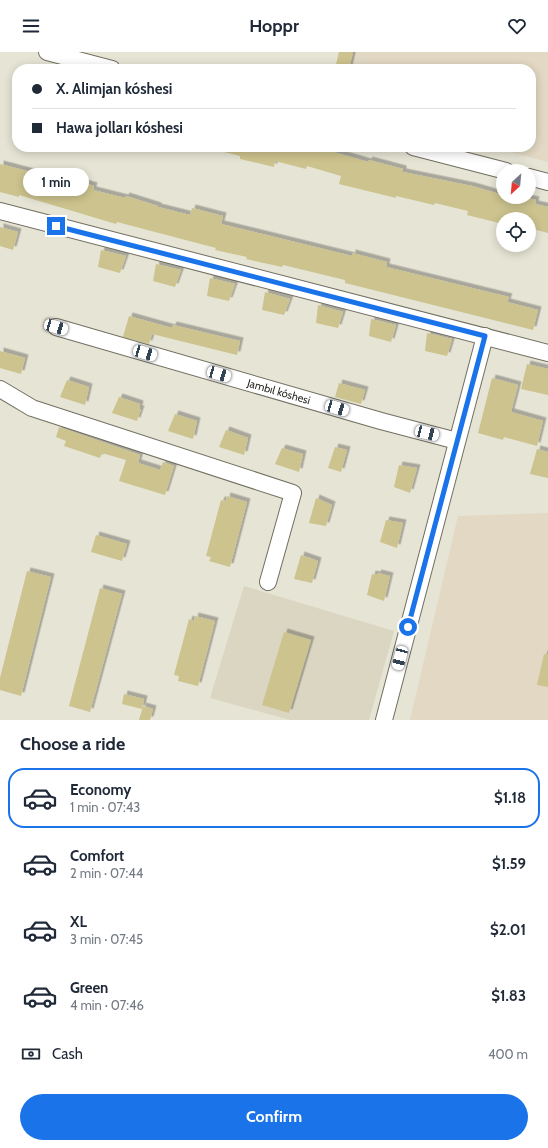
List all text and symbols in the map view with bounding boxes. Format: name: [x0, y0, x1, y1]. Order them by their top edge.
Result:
icon: menu: [20, 15, 42, 37]
text: Hoppr: [249, 15, 299, 37]
icon: heart: [506, 15, 528, 37]
text: X. Alimjan kóshesi: [56, 80, 172, 98]
text: Hawa jolları kóshesi: [56, 119, 183, 137]
north arrow: [496, 164, 536, 204]
map controls: [496, 164, 536, 252]
callout: 1 min: [23, 168, 89, 196]
text: 1 min: [41, 174, 71, 190]
button: locate: [496, 212, 536, 252]
route end: [47, 217, 65, 235]
car: [43, 318, 69, 336]
car: [132, 344, 158, 362]
car: [206, 365, 232, 383]
street label: Jambıl kóshesi: [245, 375, 312, 407]
car: [324, 399, 350, 417]
car: [414, 424, 440, 442]
route start: [399, 618, 417, 636]
car: [391, 645, 409, 671]
text: Choose a ride: [20, 733, 125, 755]
icon: car: [22, 780, 58, 816]
text: Economy: [70, 781, 131, 799]
text: $1.18: [494, 789, 526, 807]
text: 1 min · 07:43: [70, 799, 140, 815]
icon: car: [22, 846, 58, 882]
text: Comfort: [70, 847, 124, 865]
text: $1.59: [492, 855, 526, 873]
text: 2 min · 07:44: [70, 865, 143, 881]
icon: car: [22, 912, 58, 948]
text: XL: [70, 913, 87, 931]
text: $2.01: [490, 921, 526, 939]
text: 3 min · 07:45: [70, 931, 143, 947]
icon: car: [22, 978, 58, 1014]
text: Green: [70, 979, 108, 997]
text: $1.83: [491, 987, 526, 1005]
text: 4 min · 07:46: [70, 997, 144, 1013]
icon: cash: [20, 1043, 42, 1065]
text: Cash: [52, 1045, 83, 1063]
text: 400 m: [488, 1046, 528, 1062]
button: Confirm: [20, 1094, 528, 1140]

